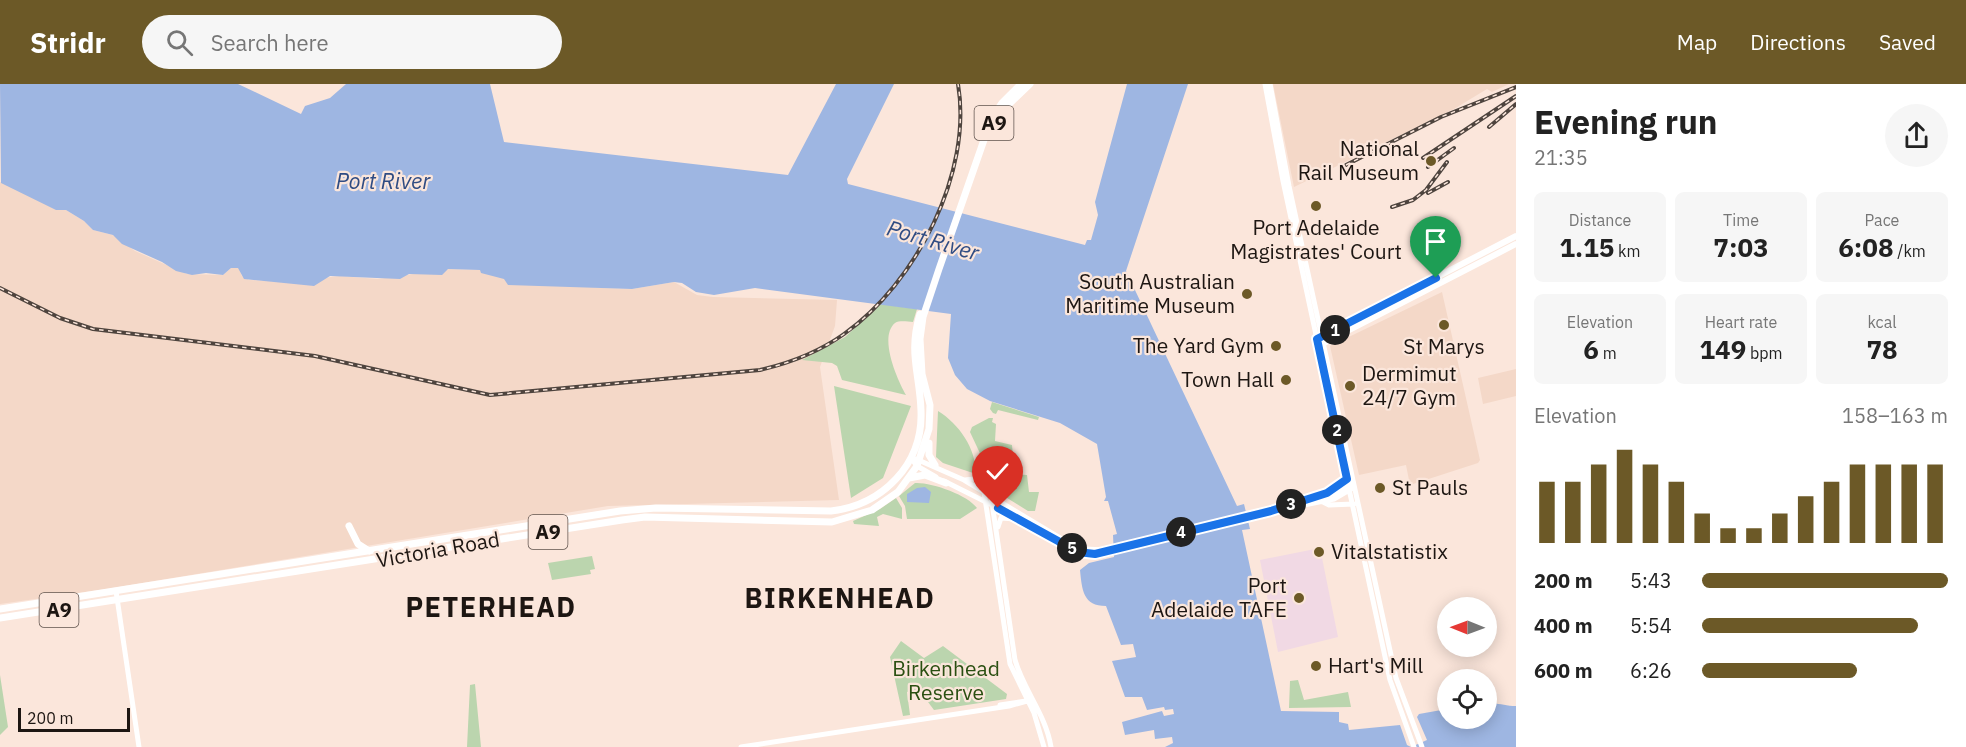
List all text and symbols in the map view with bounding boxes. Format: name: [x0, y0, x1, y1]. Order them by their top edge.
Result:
search box: [142, 15, 562, 69]
text: Stridr: [30, 24, 106, 61]
icon: search: [163, 26, 196, 59]
text: Search here: [211, 28, 329, 57]
text: Map: [1677, 28, 1717, 56]
text: Directions: [1750, 28, 1846, 56]
text: Saved: [1879, 28, 1936, 56]
text: Evening run: [1534, 100, 1718, 143]
button: share: [1885, 104, 1948, 167]
road number: A9: [974, 106, 1014, 140]
place label: National Rail Museum: [1298, 134, 1419, 186]
text: 21:35: [1534, 144, 1588, 171]
marker: National Rail Museum: [1424, 154, 1438, 168]
water label: Port River: [336, 166, 431, 195]
marker: Port Adelaide Magistrates' Court: [1309, 199, 1323, 213]
text: Distance: [1569, 210, 1631, 230]
text: Time: [1723, 210, 1759, 230]
text: Pace: [1865, 210, 1899, 230]
water label: Port River: [884, 213, 983, 267]
place label: Port Adelaide Magistrates' Court: [1230, 213, 1402, 265]
pin: [1410, 216, 1461, 278]
icon: arrive: [1419, 225, 1452, 258]
text: 1.15: [1559, 230, 1614, 264]
text: 7:03: [1713, 230, 1769, 264]
text: 6:08: [1838, 230, 1894, 264]
text: km: [1614, 241, 1641, 261]
text: /km: [1894, 241, 1926, 261]
place label: South Australian Maritime Museum: [1065, 267, 1235, 319]
marker: South Australian Maritime Museum: [1240, 287, 1254, 301]
text: Elevation: [1567, 312, 1633, 332]
text: Heart rate: [1705, 312, 1777, 332]
text: kcal: [1867, 312, 1897, 332]
pin: 1: [1320, 315, 1350, 345]
marker: St Marys: [1437, 318, 1451, 332]
text: 1: [1330, 320, 1340, 340]
place label: The Yard Gym: [1133, 331, 1264, 359]
place label: St Marys: [1403, 332, 1485, 360]
text: 6: [1583, 332, 1599, 366]
text: 149: [1699, 332, 1746, 366]
text: 78: [1866, 332, 1898, 366]
marker: The Yard Gym: [1269, 339, 1283, 353]
text: m: [1599, 343, 1617, 363]
text: bpm: [1746, 343, 1783, 363]
place label: Dermimut 24/7 Gym: [1362, 359, 1457, 411]
place label: Town Hall: [1181, 365, 1274, 393]
marker: Town Hall: [1279, 373, 1293, 387]
marker: Dermimut 24/7 Gym: [1343, 379, 1357, 393]
text: Elevation: [1534, 402, 1617, 429]
text: 158–163 m: [1842, 402, 1948, 429]
pin: 2: [1322, 415, 1352, 445]
text: 2: [1332, 420, 1342, 440]
pin: [972, 446, 1023, 508]
icon: check: [981, 455, 1014, 488]
place label: St Pauls: [1392, 473, 1468, 501]
marker: St Pauls: [1373, 481, 1387, 495]
pin: 3: [1276, 489, 1306, 519]
text: 3: [1286, 494, 1296, 514]
road number: A9: [528, 515, 568, 549]
pin: 4: [1166, 517, 1196, 547]
text: 4: [1176, 522, 1186, 542]
street label: Victoria Road: [374, 524, 502, 574]
pin: 5: [1057, 533, 1087, 563]
place label: Vitalstatistix: [1331, 537, 1448, 565]
text: 5: [1067, 538, 1077, 558]
marker: Vitalstatistix: [1312, 545, 1326, 559]
text: 200 m: [1534, 567, 1593, 594]
text: 5:43: [1630, 567, 1672, 594]
place label: Port Adelaide TAFE: [1151, 571, 1287, 623]
district label: BIRKENHEAD: [745, 580, 935, 615]
district label: PETERHEAD: [405, 589, 577, 624]
marker: Port Adelaide TAFE: [1292, 591, 1306, 605]
road number: A9: [40, 593, 78, 627]
north arrow: [1437, 597, 1497, 657]
map controls: [1437, 597, 1497, 729]
text: 400 m: [1534, 612, 1593, 639]
text: 5:54: [1630, 612, 1672, 639]
place label: Hart's Mill: [1328, 651, 1423, 679]
park label: Birkenhead Reserve: [892, 654, 1000, 706]
text: 600 m: [1534, 657, 1593, 684]
text: 6:26: [1630, 657, 1672, 684]
marker: Hart's Mill: [1309, 659, 1323, 673]
button: locate: [1437, 669, 1497, 729]
scale bar: [18, 705, 130, 732]
text: 200 m: [27, 708, 74, 728]

